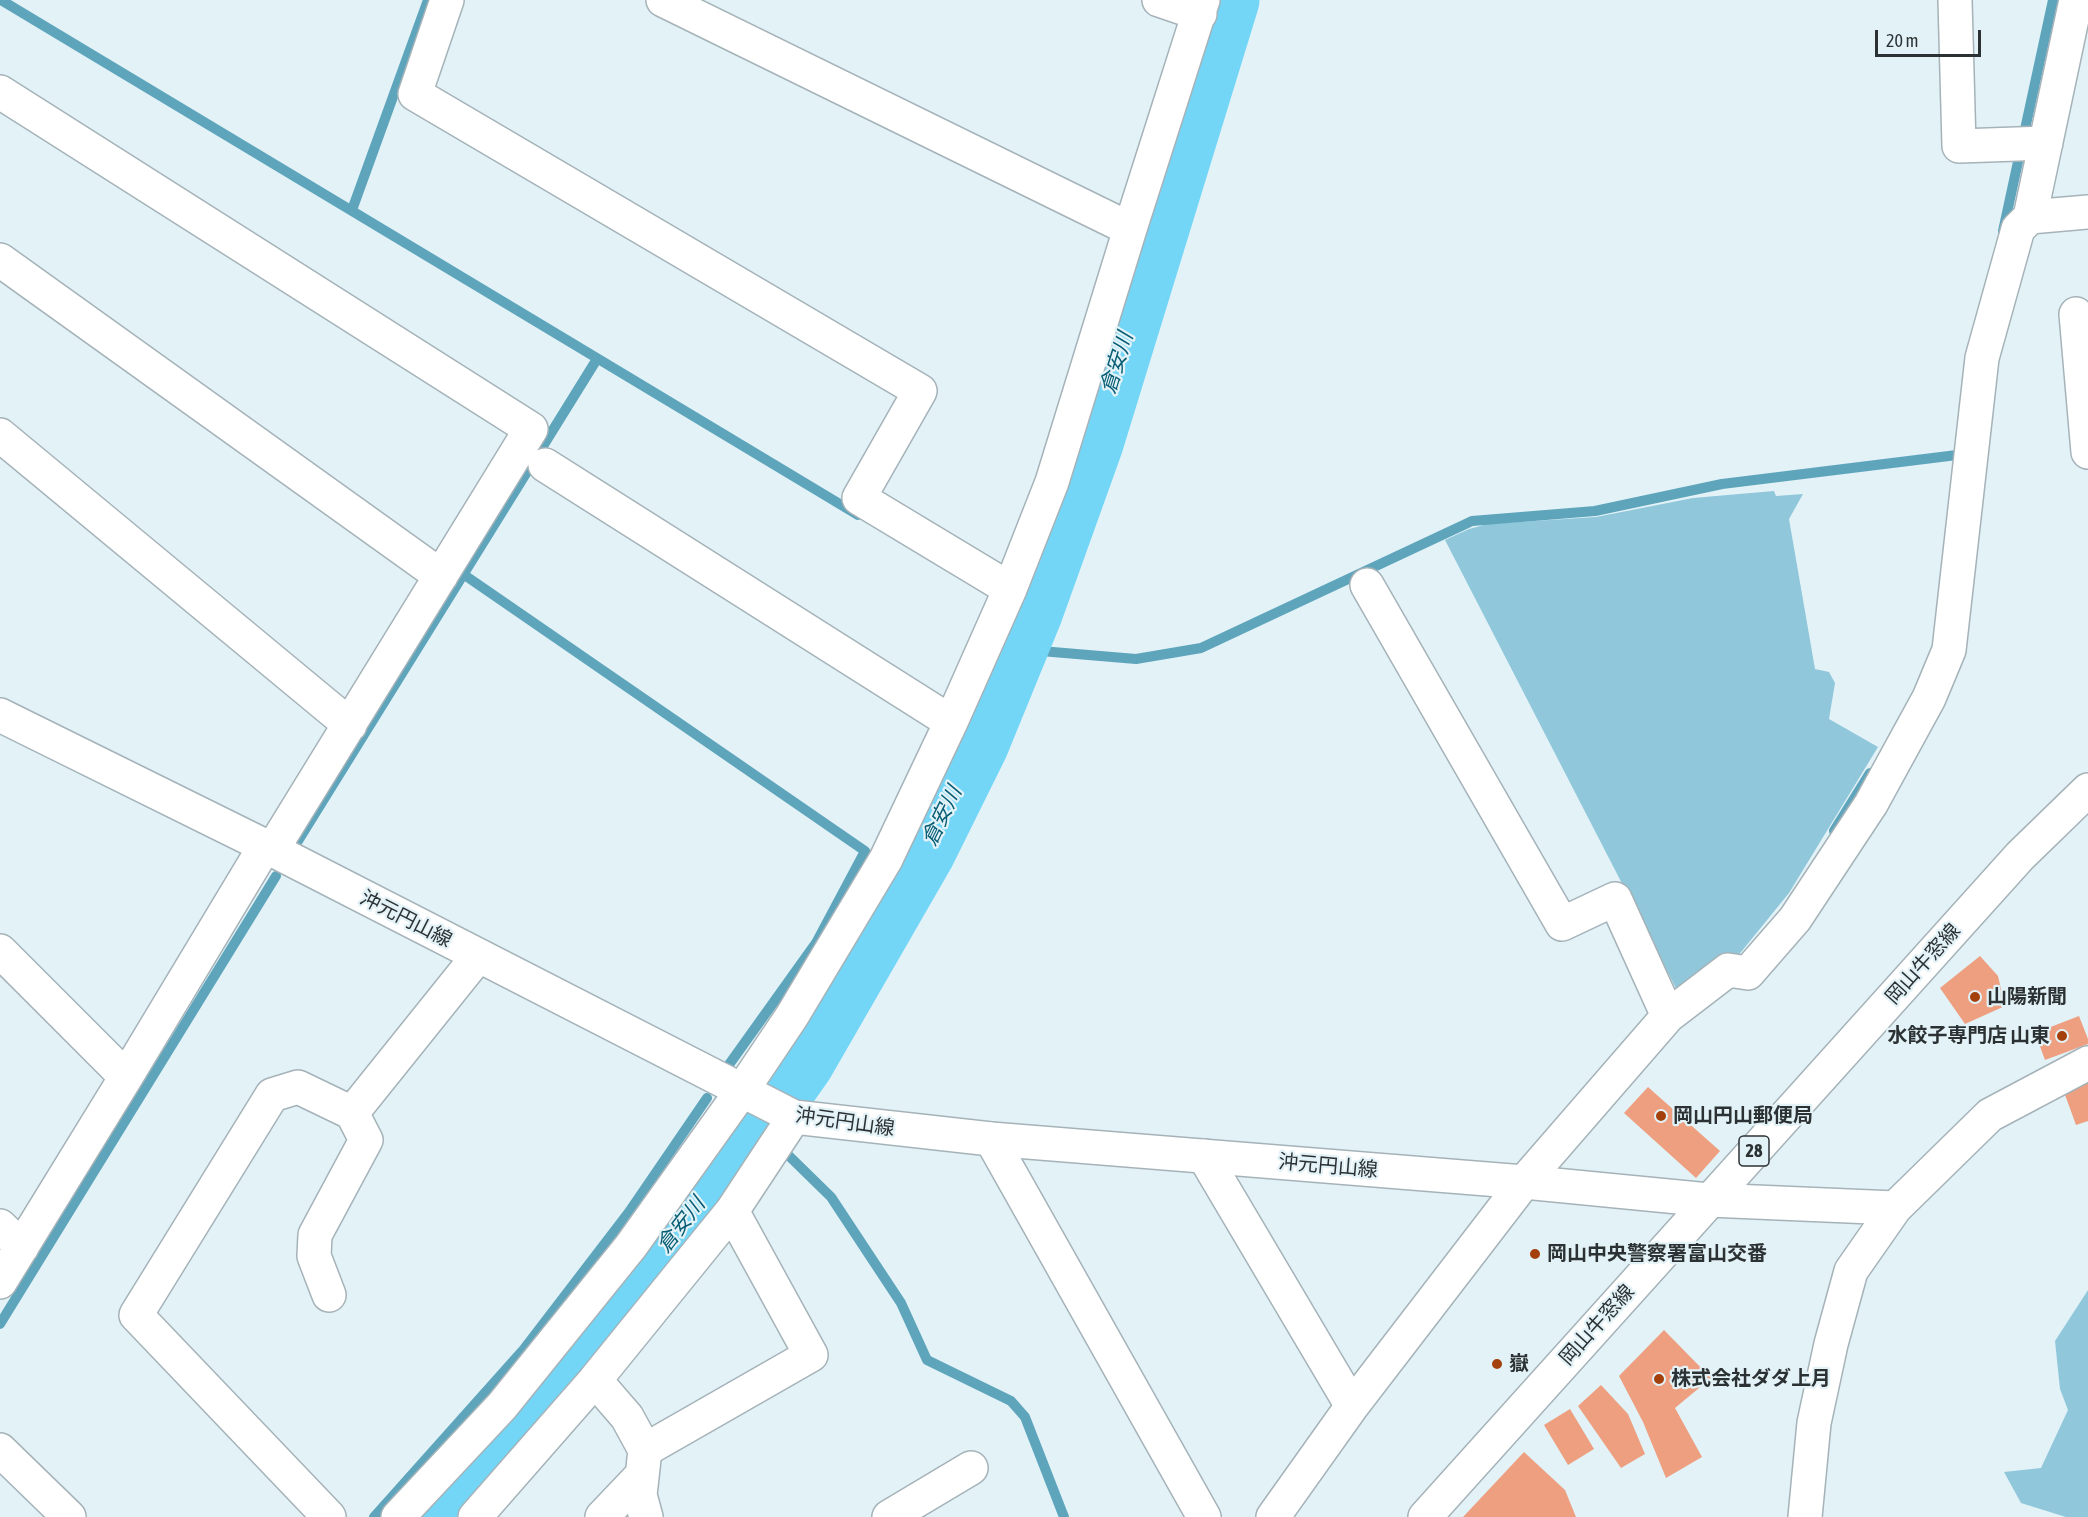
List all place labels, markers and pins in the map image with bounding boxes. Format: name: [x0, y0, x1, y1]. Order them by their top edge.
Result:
place label: 山陽新聞: [1987, 985, 2067, 1009]
marker: 山陽新聞: [1968, 990, 1982, 1004]
place label: 水餃子専門店 山東: [1887, 1024, 2050, 1048]
marker: 水餃子専門店 山東: [2055, 1029, 2069, 1043]
place label: 岡山円山郵便局: [1673, 1104, 1813, 1128]
marker: 岡山円山郵便局: [1654, 1109, 1668, 1123]
place label: 岡山中央警察署富山交番: [1547, 1242, 1767, 1266]
marker: 岡山中央警察署富山交番: [1528, 1247, 1542, 1261]
place label: 嶽: [1509, 1352, 1529, 1376]
marker: 嶽: [1490, 1357, 1504, 1371]
place label: 株式会社ダダ上月: [1671, 1367, 1831, 1391]
marker: 株式会社ダダ上月: [1652, 1372, 1666, 1386]

